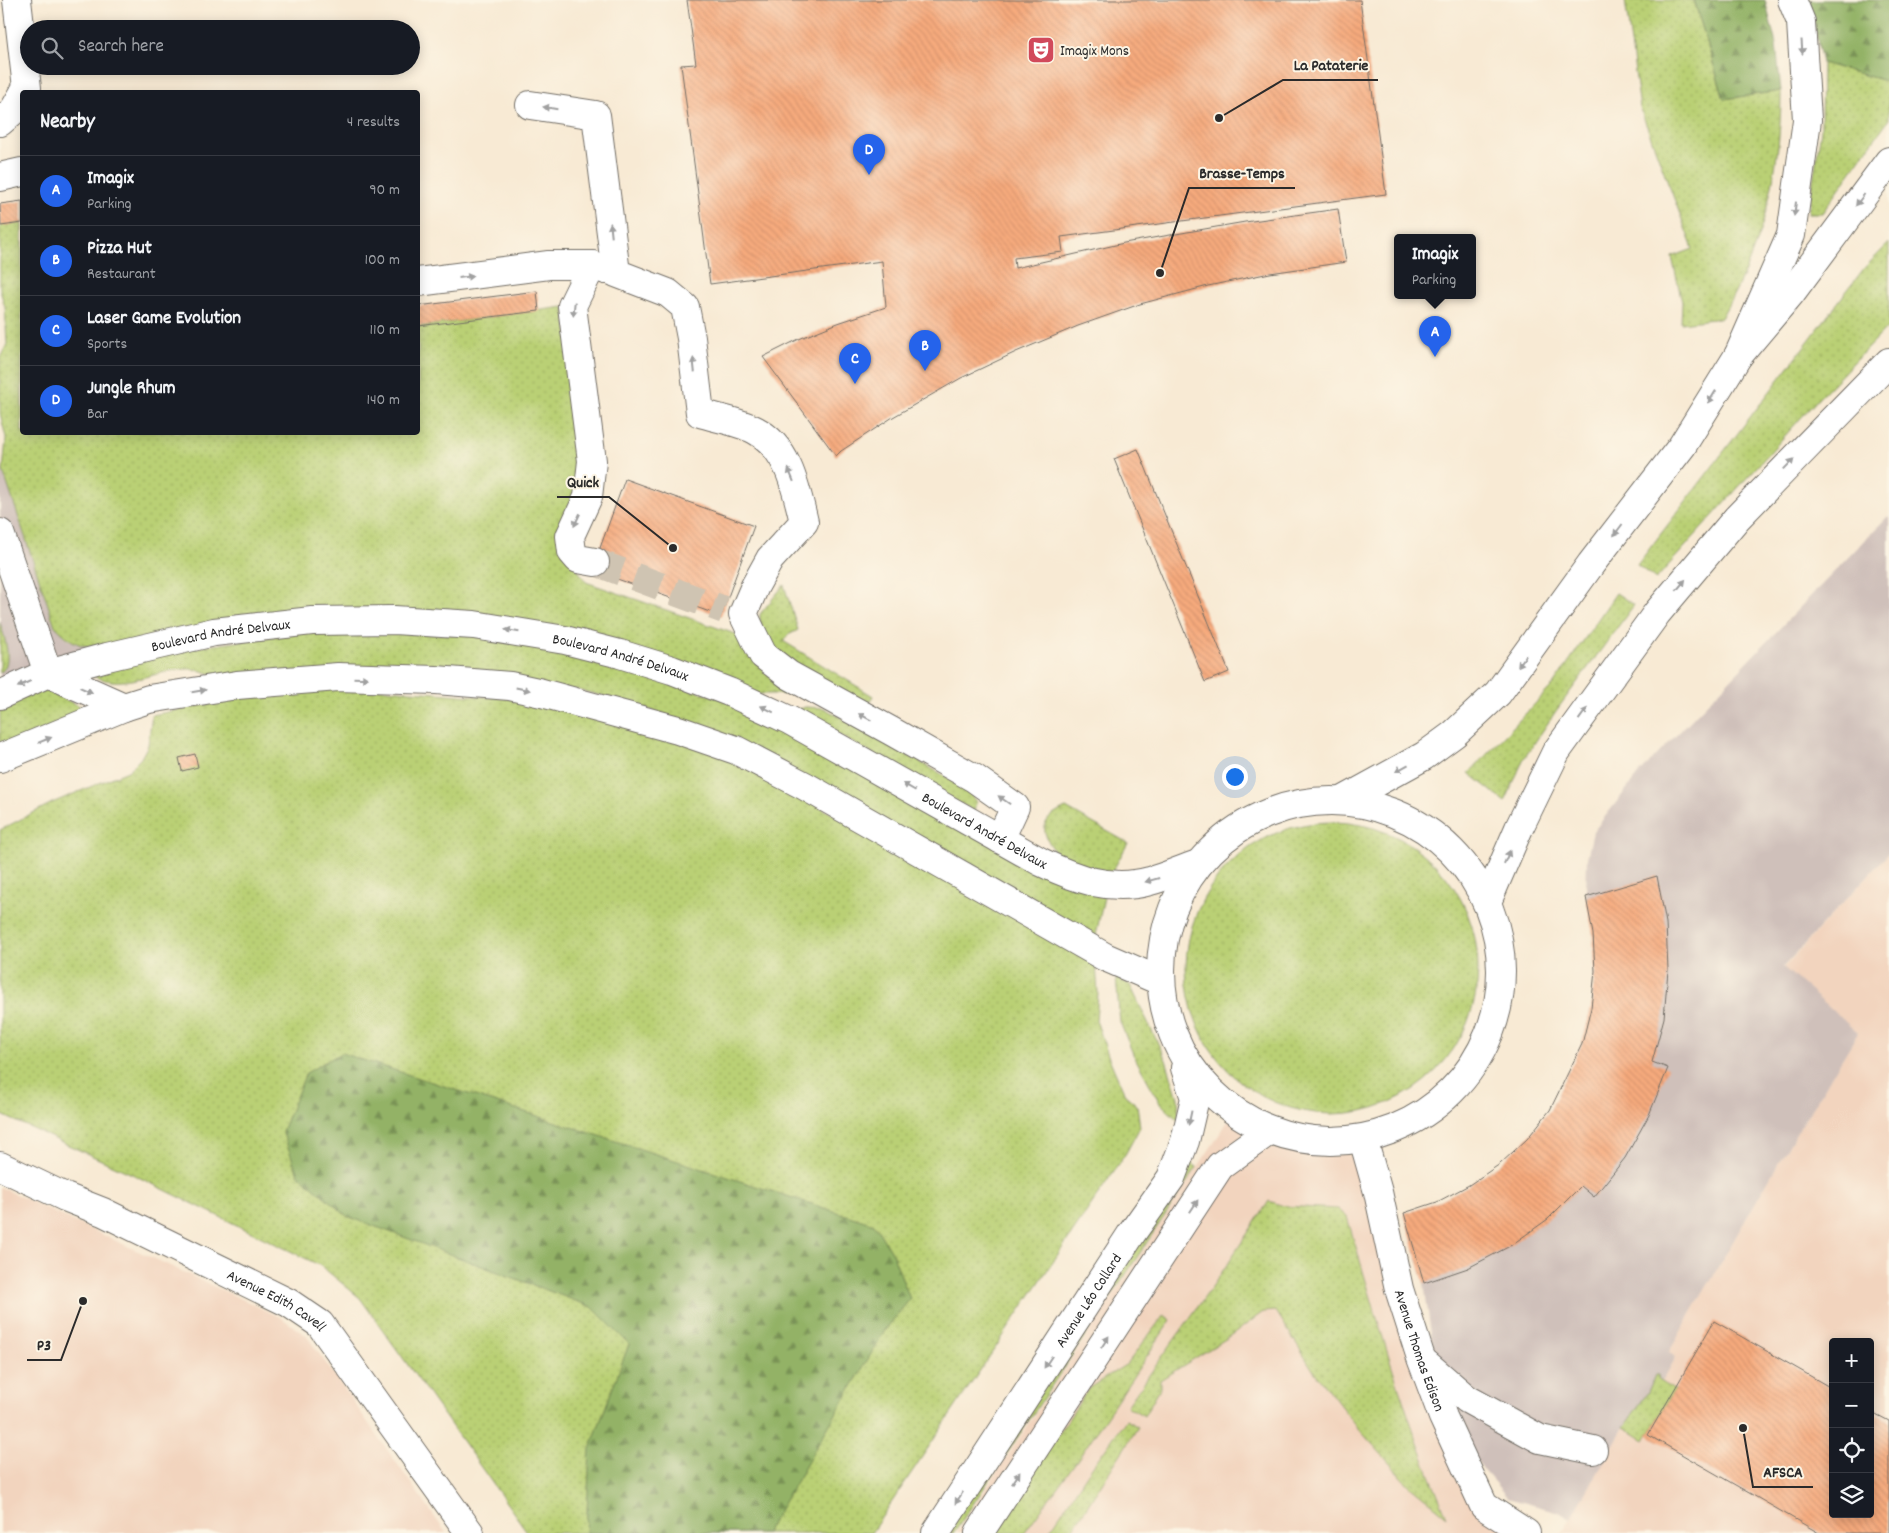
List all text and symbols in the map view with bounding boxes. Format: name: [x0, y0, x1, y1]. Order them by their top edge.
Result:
search box: [20, 20, 420, 75]
icon: search: [38, 34, 66, 62]
text: Search here: [78, 34, 164, 61]
theatre icon: Imagix Mons: [1026, 35, 1056, 65]
one-way arrow: [1799, 39, 1807, 55]
place label: Imagix Mons: [1060, 41, 1129, 63]
callout: La Pataterie: [1283, 49, 1378, 80]
text: La Pataterie: [1294, 55, 1368, 78]
one-way arrow: [542, 103, 558, 111]
text: Nearby: [40, 108, 95, 138]
text: 4 results: [347, 111, 400, 134]
pin: D: [853, 134, 885, 175]
callout: Brasse-Temps: [1189, 157, 1295, 188]
text: Brasse-Temps: [1199, 163, 1285, 186]
text: Imagix: [87, 166, 134, 193]
text: A: [52, 179, 60, 202]
text: 90 m: [369, 179, 400, 202]
text: Parking: [87, 193, 132, 216]
one-way arrow: [1855, 193, 1865, 207]
one-way arrow: [1791, 201, 1799, 217]
one-way arrow: [607, 222, 615, 238]
popup: [1394, 234, 1476, 299]
text: Pizza Hut: [87, 236, 152, 263]
text: Imagix: [1412, 242, 1458, 269]
text: B: [52, 249, 60, 272]
text: 100 m: [364, 249, 400, 272]
text: Restaurant: [87, 263, 156, 286]
text: Parking: [1412, 269, 1456, 292]
one-way arrow: [458, 273, 474, 281]
one-way arrow: [570, 302, 578, 318]
text: Laser Game Evolution: [87, 306, 241, 333]
pin: A: [1419, 316, 1451, 357]
text: C: [52, 319, 60, 342]
text: 110 m: [370, 319, 400, 342]
pin: B: [909, 330, 941, 371]
text: Sports: [87, 333, 127, 356]
pin: C: [839, 343, 871, 384]
one-way arrow: [690, 356, 698, 372]
text: Jungle Rhum: [87, 376, 176, 403]
text: D: [52, 389, 60, 412]
text: 140 m: [366, 389, 400, 412]
one-way arrow: [1707, 391, 1717, 404]
text: Bar: [87, 403, 108, 426]
one-way arrow: [1783, 458, 1795, 470]
callout: Quick: [557, 466, 609, 497]
one-way arrow: [786, 468, 794, 482]
text: Quick: [567, 472, 600, 495]
one-way arrow: [573, 513, 581, 527]
one-way arrow: [1613, 523, 1623, 537]
one-way arrow: [1675, 579, 1687, 591]
street label: Boulevard André Delvaux: [149, 614, 292, 659]
one-way arrow: [503, 627, 519, 635]
street label: Boulevard André Delvaux: [551, 629, 692, 689]
one-way arrow: [1517, 654, 1527, 667]
one-way arrow: [353, 674, 369, 682]
one-way arrow: [17, 681, 31, 689]
one-way arrow: [515, 685, 531, 693]
one-way arrow: [192, 686, 208, 694]
one-way arrow: [79, 687, 93, 695]
one-way arrow: [760, 705, 774, 713]
one-way arrow: [1578, 707, 1588, 721]
one-way arrow: [858, 712, 871, 721]
one-way arrow: [38, 735, 52, 743]
one-way arrow: [1395, 763, 1409, 772]
your location: [1222, 764, 1248, 790]
one-way arrow: [902, 783, 916, 792]
street label: Boulevard André Delvaux: [917, 788, 1051, 876]
one-way arrow: [997, 795, 1011, 805]
one-way arrow: [1503, 850, 1511, 864]
one-way arrow: [1144, 876, 1159, 884]
one-way arrow: [1186, 1110, 1194, 1126]
one-way arrow: [1189, 1199, 1199, 1213]
street label: Avenue Léo Collard: [1051, 1250, 1129, 1353]
street label: Avenue Edith Cavell: [222, 1265, 331, 1337]
street label: Avenue Thomas Edison: [1387, 1287, 1449, 1415]
callout: P3: [27, 1329, 61, 1360]
text: P3: [37, 1335, 51, 1358]
one-way arrow: [1100, 1335, 1110, 1348]
map controls: [1829, 1338, 1874, 1518]
button: +: [1829, 1338, 1874, 1383]
one-way arrow: [1043, 1356, 1053, 1369]
button: −: [1829, 1383, 1874, 1428]
button: locate: [1829, 1428, 1874, 1473]
callout: AFSCA: [1753, 1456, 1813, 1487]
text: AFSCA: [1763, 1462, 1803, 1485]
one-way arrow: [1011, 1471, 1021, 1484]
button: layers: [1829, 1473, 1874, 1518]
one-way arrow: [954, 1492, 963, 1505]

